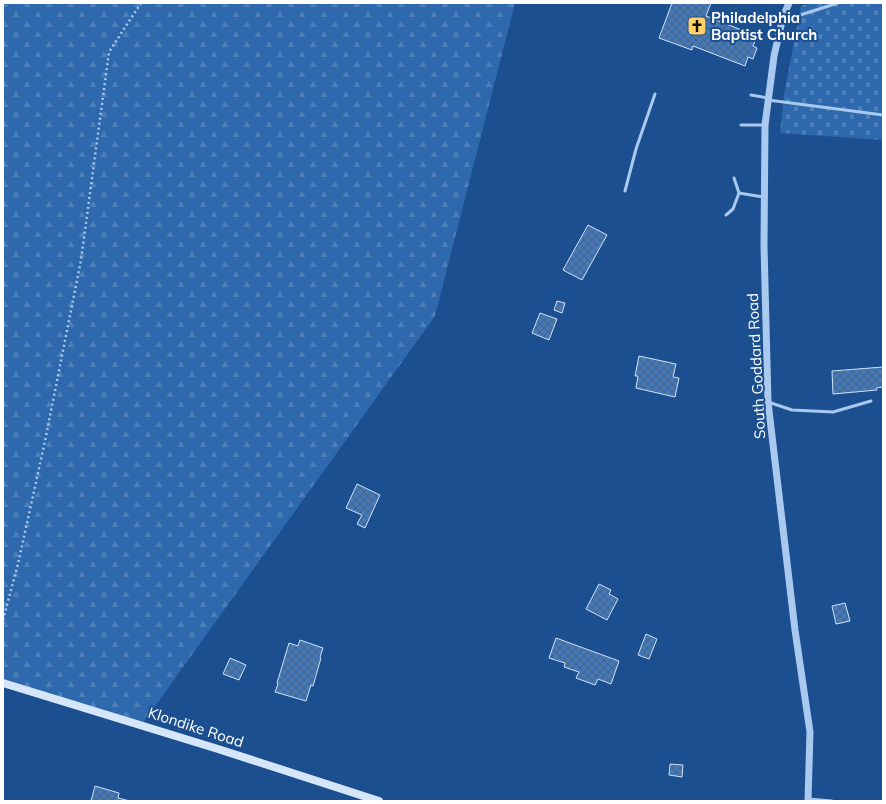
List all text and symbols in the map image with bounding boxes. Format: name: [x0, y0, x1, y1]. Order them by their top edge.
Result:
place label: Philadelphia Baptist Church: [711, 8, 817, 44]
church icon: Philadelphia Baptist Church: [686, 15, 708, 37]
street label: South Goddard Road: [743, 293, 769, 439]
street label: Klondike Road: [146, 703, 246, 751]

